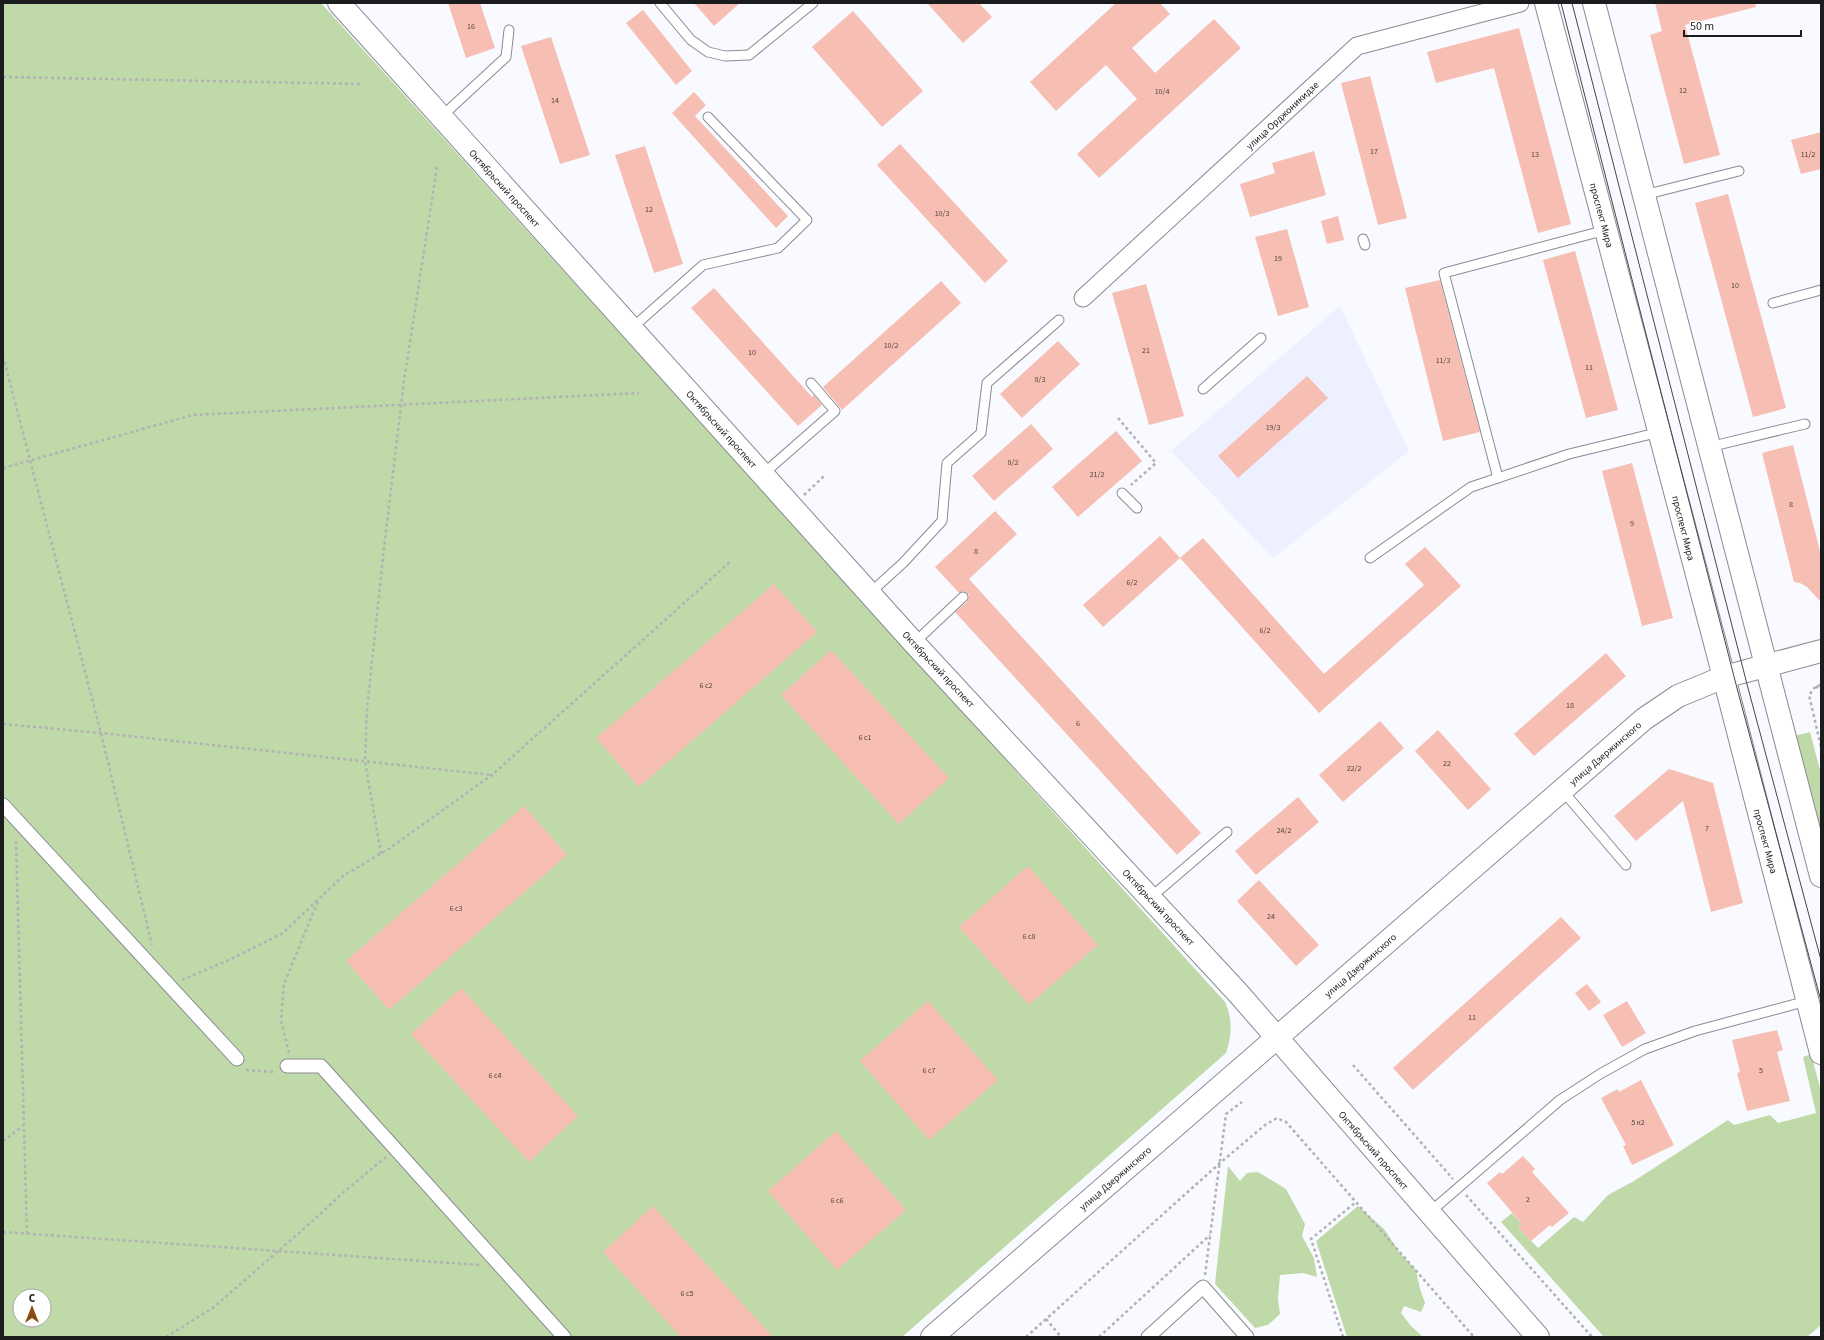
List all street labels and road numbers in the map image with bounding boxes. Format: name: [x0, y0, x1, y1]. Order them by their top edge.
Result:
street label: улица Орджоникидзе: [1243, 78, 1322, 153]
street label: Октябрьский проспект: [465, 147, 543, 231]
street label: проспект Мира: [1586, 181, 1616, 249]
street label: Октябрьский проспект: [682, 388, 760, 472]
street label: проспект Мира: [1668, 494, 1698, 562]
street label: Октябрьский проспект: [899, 628, 978, 711]
street label: улица Дзержинского: [1566, 718, 1645, 789]
street label: проспект Мира: [1750, 807, 1780, 875]
street label: Октябрьский проспект: [1119, 866, 1198, 949]
street label: улица Дзержинского: [1321, 930, 1400, 1001]
street label: Октябрьский проспект: [1335, 1108, 1412, 1193]
street label: улица Дзержинского: [1076, 1143, 1155, 1214]

